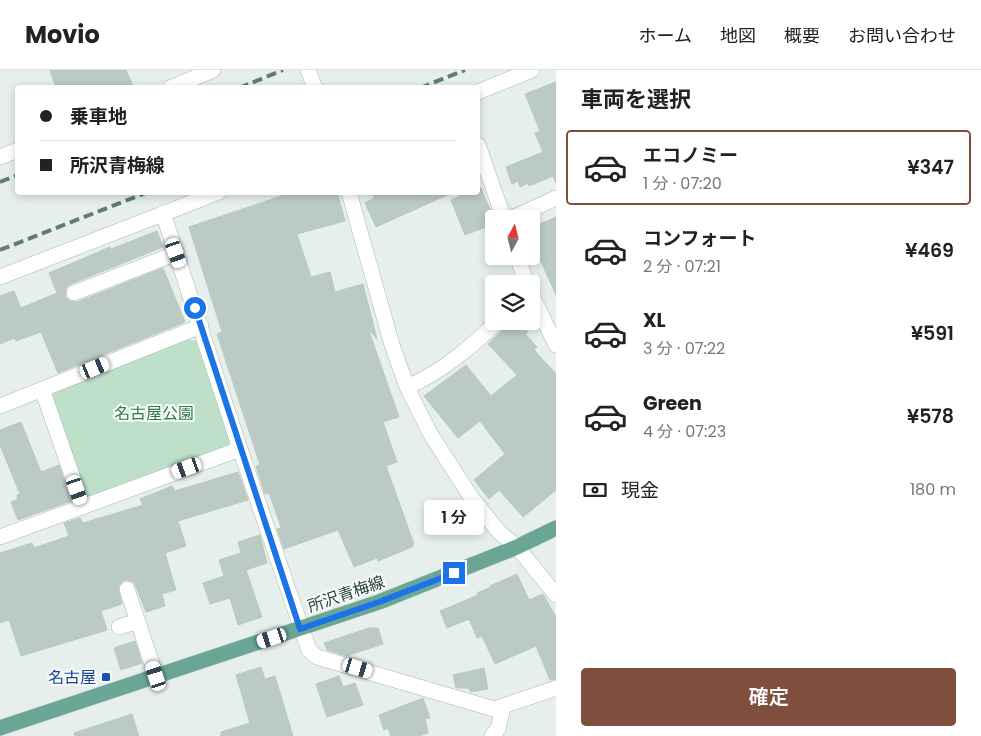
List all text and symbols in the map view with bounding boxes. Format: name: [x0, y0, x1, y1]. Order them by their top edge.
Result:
text: Movio: [25, 18, 100, 51]
text: ホーム: [639, 23, 692, 48]
text: 地図: [720, 23, 756, 48]
text: 概要: [784, 23, 820, 48]
text: お問い合わせ: [848, 23, 956, 48]
text: 車両を選択: [581, 84, 691, 115]
text: 乗車地: [70, 103, 127, 130]
text: エコノミー: [643, 142, 738, 169]
icon: car: [583, 145, 628, 190]
text: 所沢青梅線: [70, 152, 165, 179]
text: ¥347: [908, 154, 954, 181]
text: 1 分 · 07:20: [643, 172, 722, 195]
north arrow: [485, 210, 540, 265]
map controls: [485, 210, 540, 330]
text: コンフォート: [643, 225, 756, 252]
icon: car: [583, 228, 628, 273]
car: [164, 236, 187, 270]
text: ¥469: [905, 237, 954, 264]
text: 2 分 · 07:21: [643, 255, 721, 278]
button: layers: [485, 275, 540, 330]
route start: [184, 297, 206, 319]
text: XL: [643, 307, 666, 334]
icon: car: [583, 311, 628, 356]
text: ¥591: [911, 320, 954, 347]
text: 3 分 · 07:22: [643, 337, 725, 360]
car: [78, 355, 111, 381]
text: Green: [643, 390, 702, 417]
icon: car: [583, 394, 628, 439]
park label: 名古屋公園: [114, 402, 194, 425]
text: ¥578: [907, 403, 954, 430]
text: 4 分 · 07:23: [643, 420, 726, 443]
car: [170, 456, 203, 480]
car: [65, 473, 88, 507]
icon: cash: [581, 476, 609, 504]
text: 現金: [621, 477, 659, 504]
text: 180 m: [910, 478, 956, 501]
callout: 1 分: [424, 500, 484, 536]
text: 1 分: [441, 506, 467, 529]
route end: [443, 562, 465, 584]
street label: 所沢青梅線: [304, 570, 388, 618]
car: [255, 626, 288, 650]
car: [341, 656, 374, 680]
car: [144, 659, 167, 693]
place label: 名古屋: [48, 666, 96, 689]
button: 確定: [581, 668, 956, 726]
marker: 名古屋: [100, 671, 112, 683]

